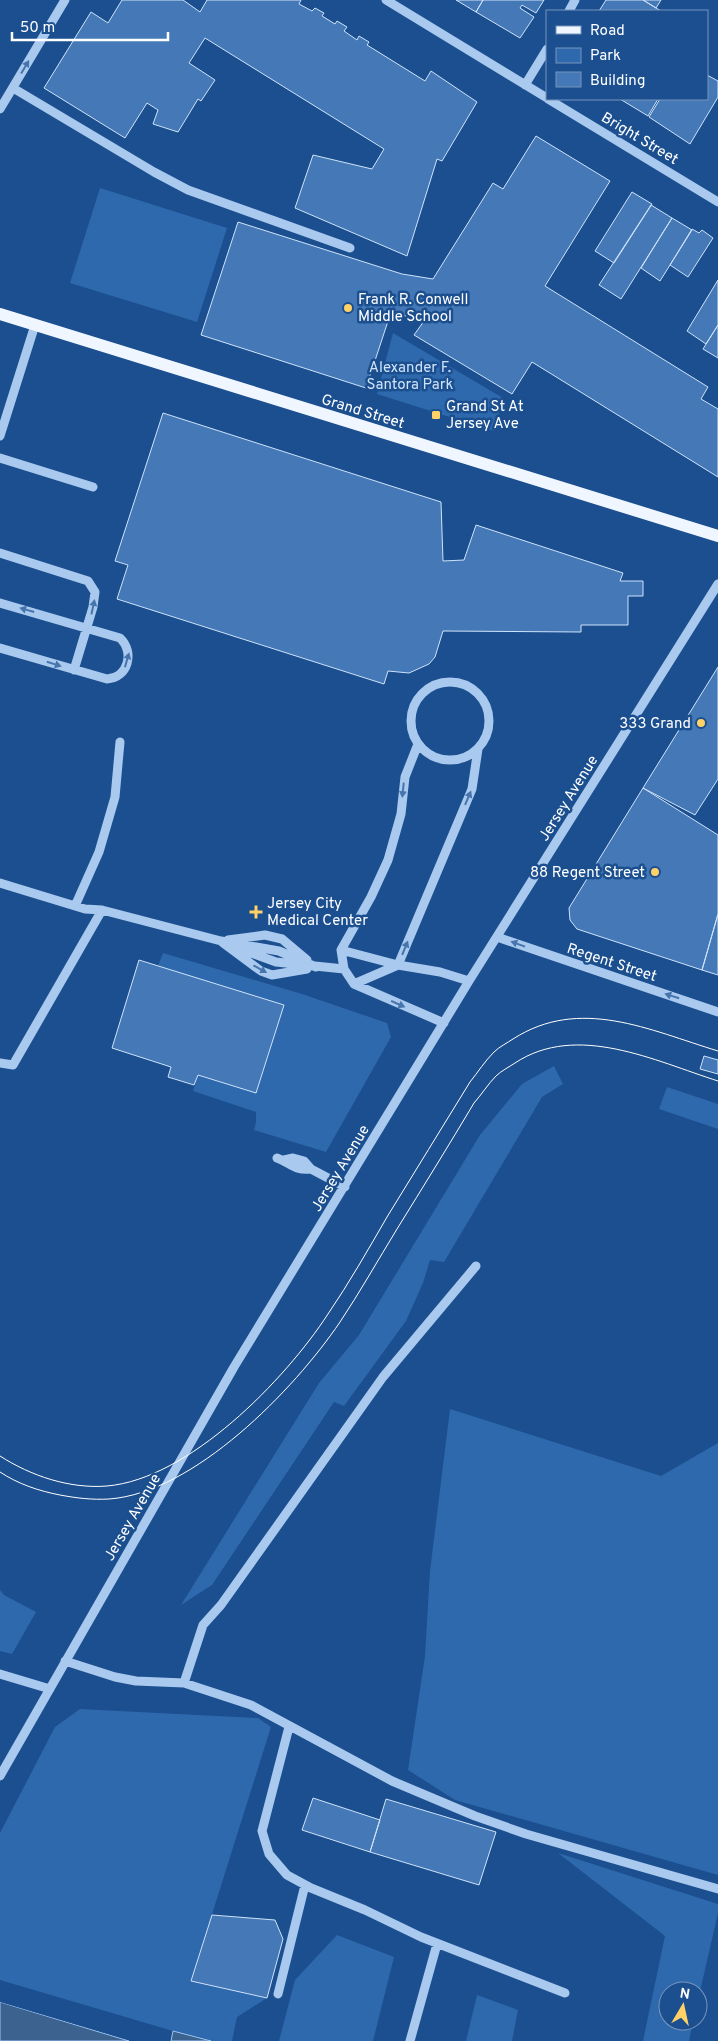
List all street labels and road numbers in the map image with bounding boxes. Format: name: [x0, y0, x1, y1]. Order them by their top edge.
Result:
street label: Bright Street: [597, 109, 681, 170]
street label: Grand Street: [319, 391, 406, 434]
street label: Jersey Avenue: [535, 752, 603, 845]
street label: Regent Street: [564, 940, 659, 987]
street label: Jersey Avenue: [308, 1122, 375, 1216]
street label: Jersey Avenue: [101, 1471, 166, 1565]

